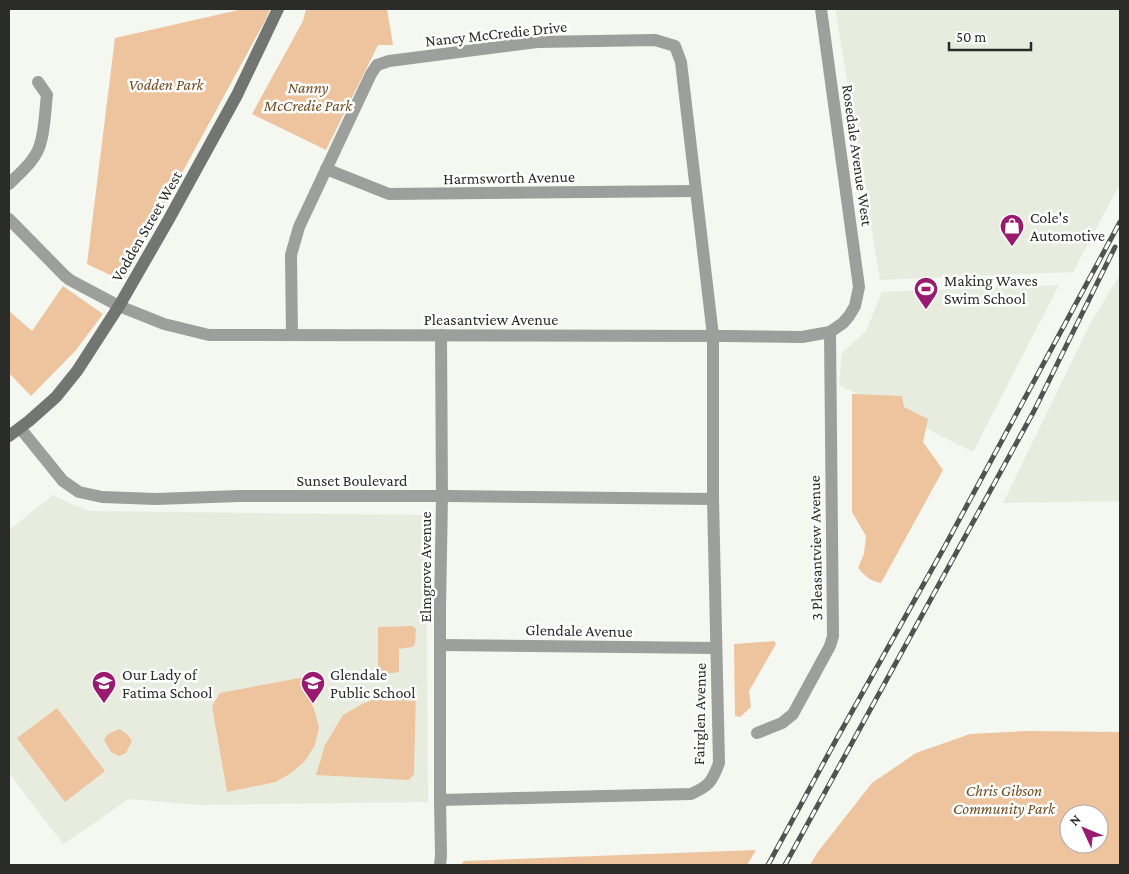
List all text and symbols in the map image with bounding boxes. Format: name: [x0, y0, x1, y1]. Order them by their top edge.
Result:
street label: Nancy McCredie Drive: [424, 18, 568, 50]
scale bar: [949, 20, 1032, 52]
text: 50 m: [956, 29, 986, 45]
park label: Vodden Park: [128, 76, 205, 93]
park label: Nanny McCredie Park: [263, 79, 353, 114]
street label: Rosedale Avenue West: [839, 83, 876, 228]
street label: Vodden Street West: [108, 167, 185, 285]
street label: Harmsworth Avenue: [443, 168, 575, 187]
place label: Cole's Automotive: [1030, 209, 1105, 244]
shop icon: Cole's Automotive: [999, 213, 1025, 247]
place label: Making Waves Swim School: [944, 272, 1038, 307]
sports icon: Making Waves Swim School: [913, 276, 939, 310]
street label: Pleasantview Avenue: [424, 311, 558, 328]
street label: Sunset Boulevard: [297, 472, 408, 489]
street label: 3 Pleasantview Avenue: [806, 475, 825, 621]
street label: Elmgrove Avenue: [417, 511, 435, 623]
street label: Glendale Avenue: [525, 621, 633, 640]
street label: Fairglen Avenue: [690, 663, 710, 765]
place label: Our Lady of Fatima School: [122, 666, 212, 701]
place label: Glendale Public School: [330, 666, 415, 701]
school or university icon: Our Lady of Fatima School: [91, 670, 117, 704]
school or university icon: Glendale Public School: [300, 670, 326, 704]
park label: Chris Gibson Community Park: [953, 782, 1056, 818]
north arrow: [1059, 804, 1109, 854]
text: N: [1066, 811, 1084, 829]

